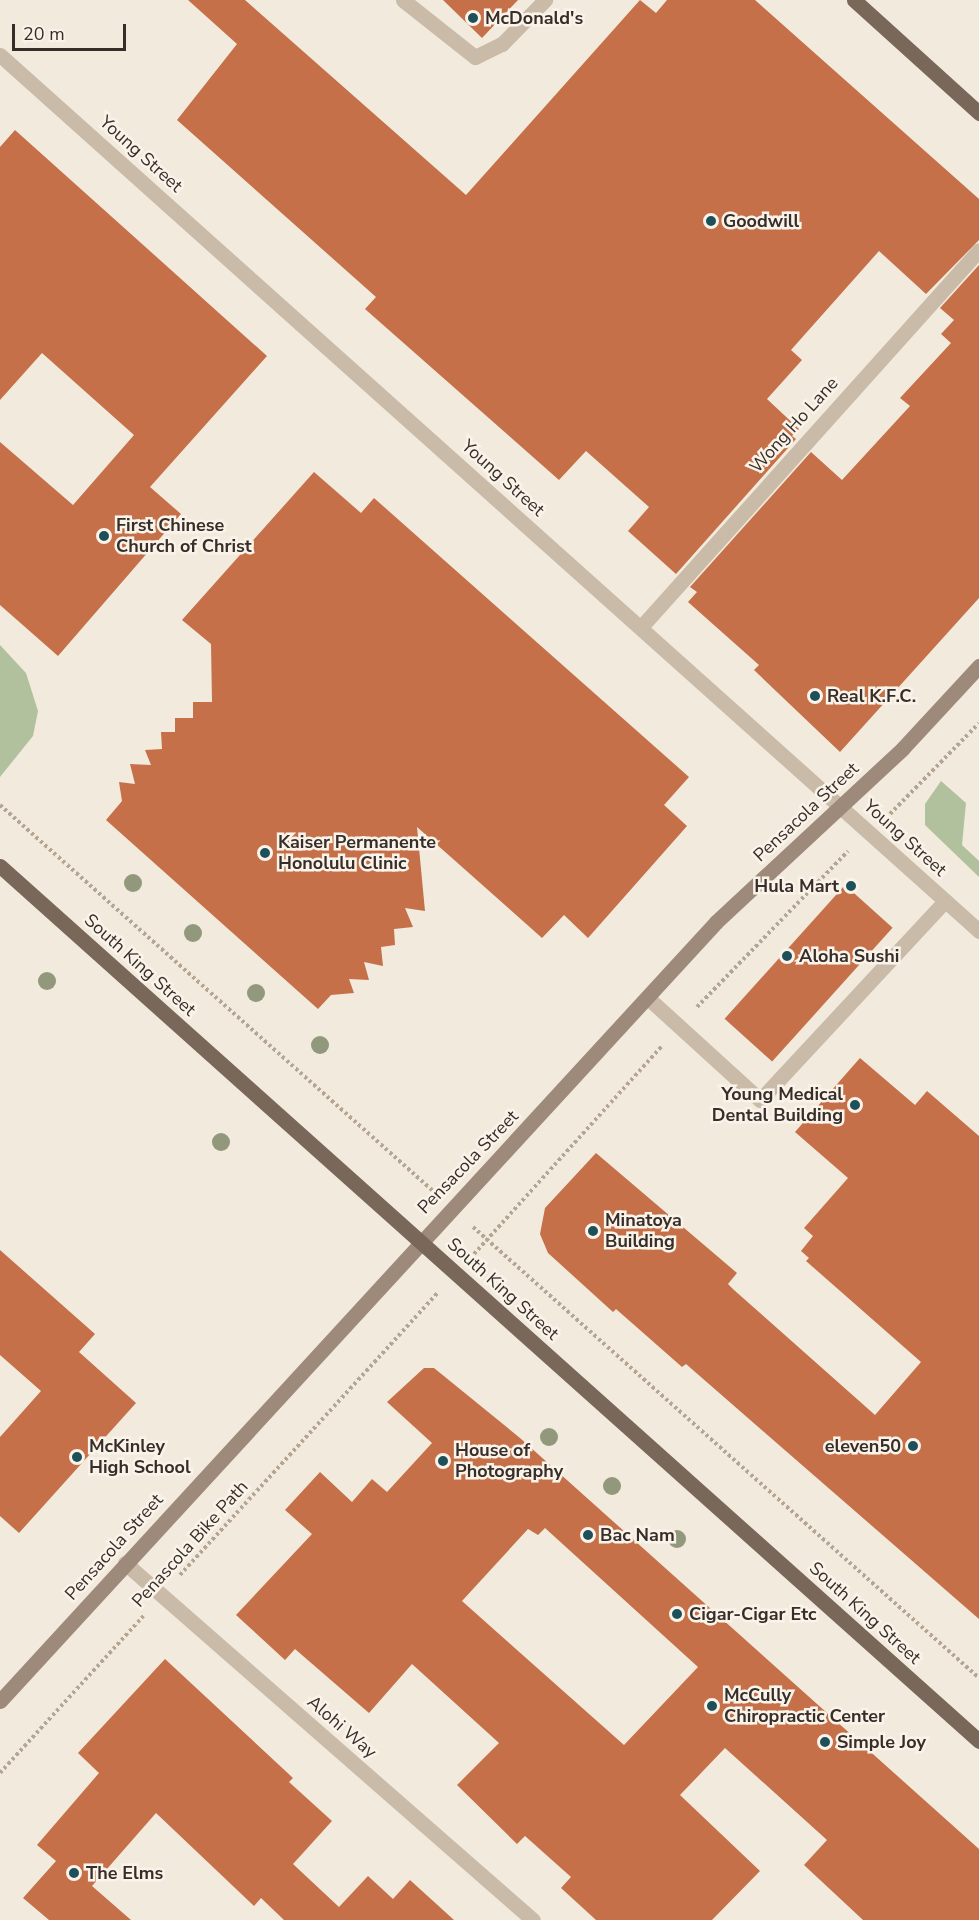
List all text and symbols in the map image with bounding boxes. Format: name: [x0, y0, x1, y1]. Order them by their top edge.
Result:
place label: McDonald's: [485, 7, 583, 29]
marker: McDonald's: [466, 11, 480, 25]
scale bar: [15, 12, 129, 50]
text: 20 m: [23, 22, 65, 46]
street label: Young Street: [95, 111, 187, 197]
place label: Goodwill: [723, 210, 799, 232]
marker: Goodwill: [704, 214, 718, 228]
street label: Wong Ho Lane: [745, 373, 843, 477]
street label: Young Street: [457, 435, 549, 521]
place label: First Chinese Church of Christ: [116, 515, 252, 558]
marker: First Chinese Church of Christ: [97, 529, 111, 543]
place label: Real K.F.C.: [827, 685, 916, 707]
marker: Real K.F.C.: [808, 689, 822, 703]
street label: Pensacola Street: [749, 758, 863, 866]
street label: Young Street: [859, 795, 951, 881]
place label: Kaiser Permanente Honolulu Clinic: [278, 832, 436, 874]
marker: Kaiser Permanente Honolulu Clinic: [256, 844, 274, 862]
place label: Hula Mart: [754, 875, 839, 897]
marker: Hula Mart: [844, 879, 858, 893]
street label: South King Street: [80, 909, 200, 1021]
place label: Aloha Sushi: [799, 945, 899, 967]
marker: Aloha Sushi: [780, 949, 794, 963]
place label: Young Medical Dental Building: [712, 1084, 843, 1126]
marker: Young Medical Dental Building: [848, 1098, 862, 1112]
street label: Pensacola Street: [413, 1106, 523, 1218]
place label: Minatoya Building: [605, 1210, 682, 1252]
marker: Minatoya Building: [586, 1224, 600, 1238]
street label: South King Street: [443, 1233, 563, 1345]
place label: eleven50: [825, 1435, 901, 1457]
place label: McKinley High School: [89, 1436, 191, 1478]
marker: eleven50: [906, 1439, 920, 1453]
place label: House of Photography: [455, 1440, 563, 1482]
marker: McKinley High School: [70, 1450, 84, 1464]
marker: House of Photography: [436, 1454, 450, 1468]
street label: Penascola Bike Path: [127, 1476, 253, 1612]
street label: Pensacola Street: [61, 1489, 167, 1605]
place label: Bac Nam: [600, 1524, 675, 1546]
marker: Bac Nam: [581, 1528, 595, 1542]
street label: South King Street: [805, 1557, 925, 1669]
place label: Cigar-Cigar Etc: [689, 1603, 816, 1625]
marker: Cigar-Cigar Etc: [670, 1607, 684, 1621]
place label: McCully Chiropractic Center: [724, 1685, 885, 1728]
street label: Alohi Way: [303, 1691, 381, 1763]
marker: McCully Chiropractic Center: [705, 1699, 719, 1713]
place label: Simple Joy: [837, 1731, 926, 1753]
marker: Simple Joy: [818, 1735, 832, 1749]
place label: The Elms: [86, 1862, 163, 1884]
marker: The Elms: [67, 1866, 81, 1880]

